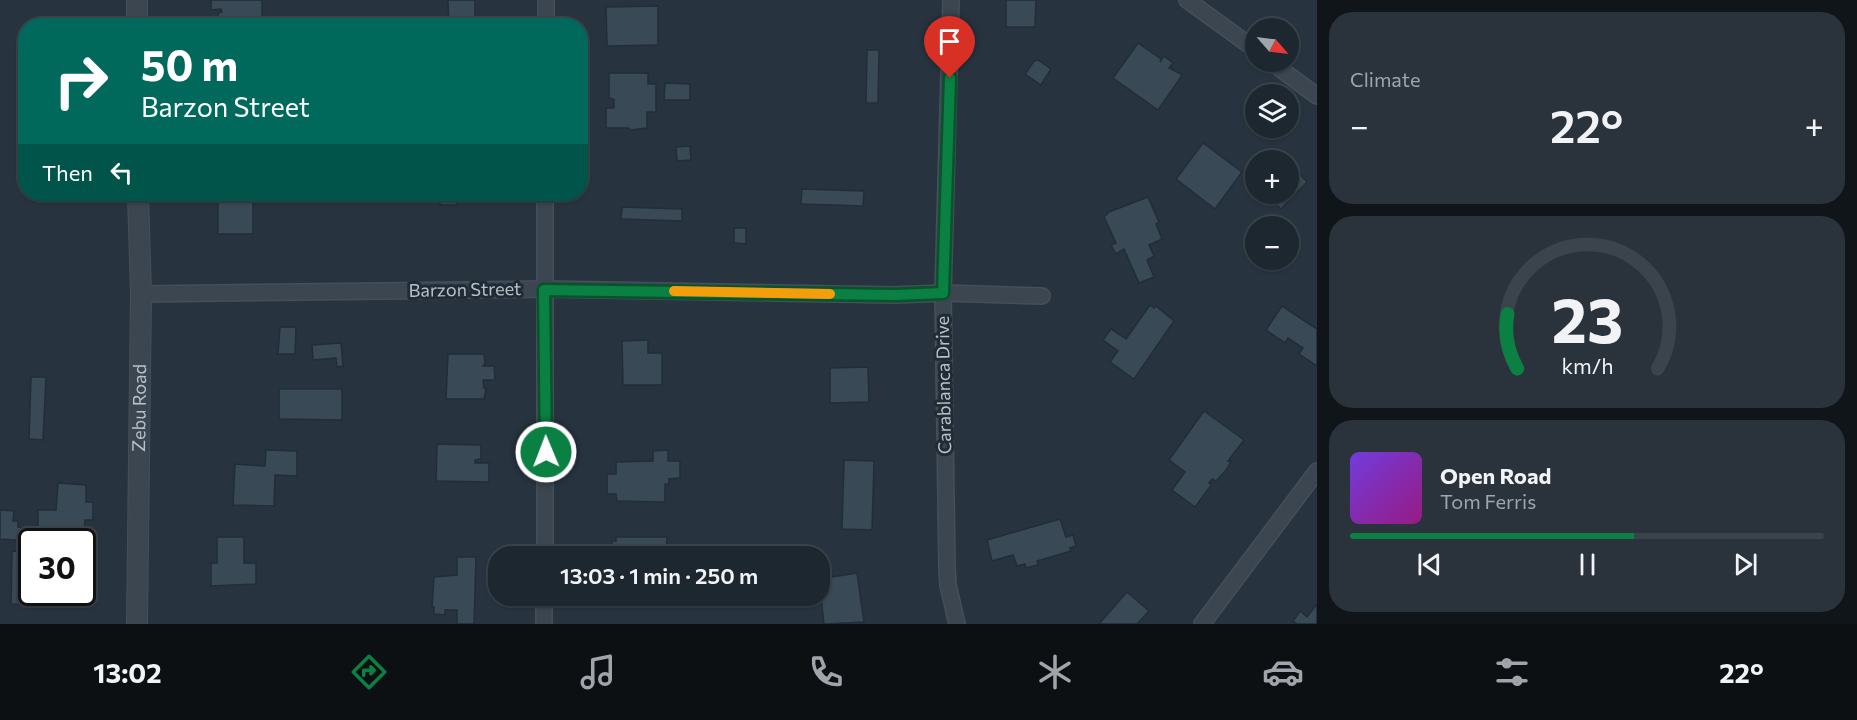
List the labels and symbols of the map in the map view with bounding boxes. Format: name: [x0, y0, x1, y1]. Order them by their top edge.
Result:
pin: [924, 16, 975, 78]
north arrow: [1245, 18, 1299, 72]
street label: Barzon Street: [409, 277, 521, 301]
street label: Carablanca Drive: [931, 316, 955, 454]
street label: Zebu Road: [127, 364, 150, 452]
position arrow: [514, 420, 578, 484]
speed limit sign: 30: [18, 528, 96, 606]

